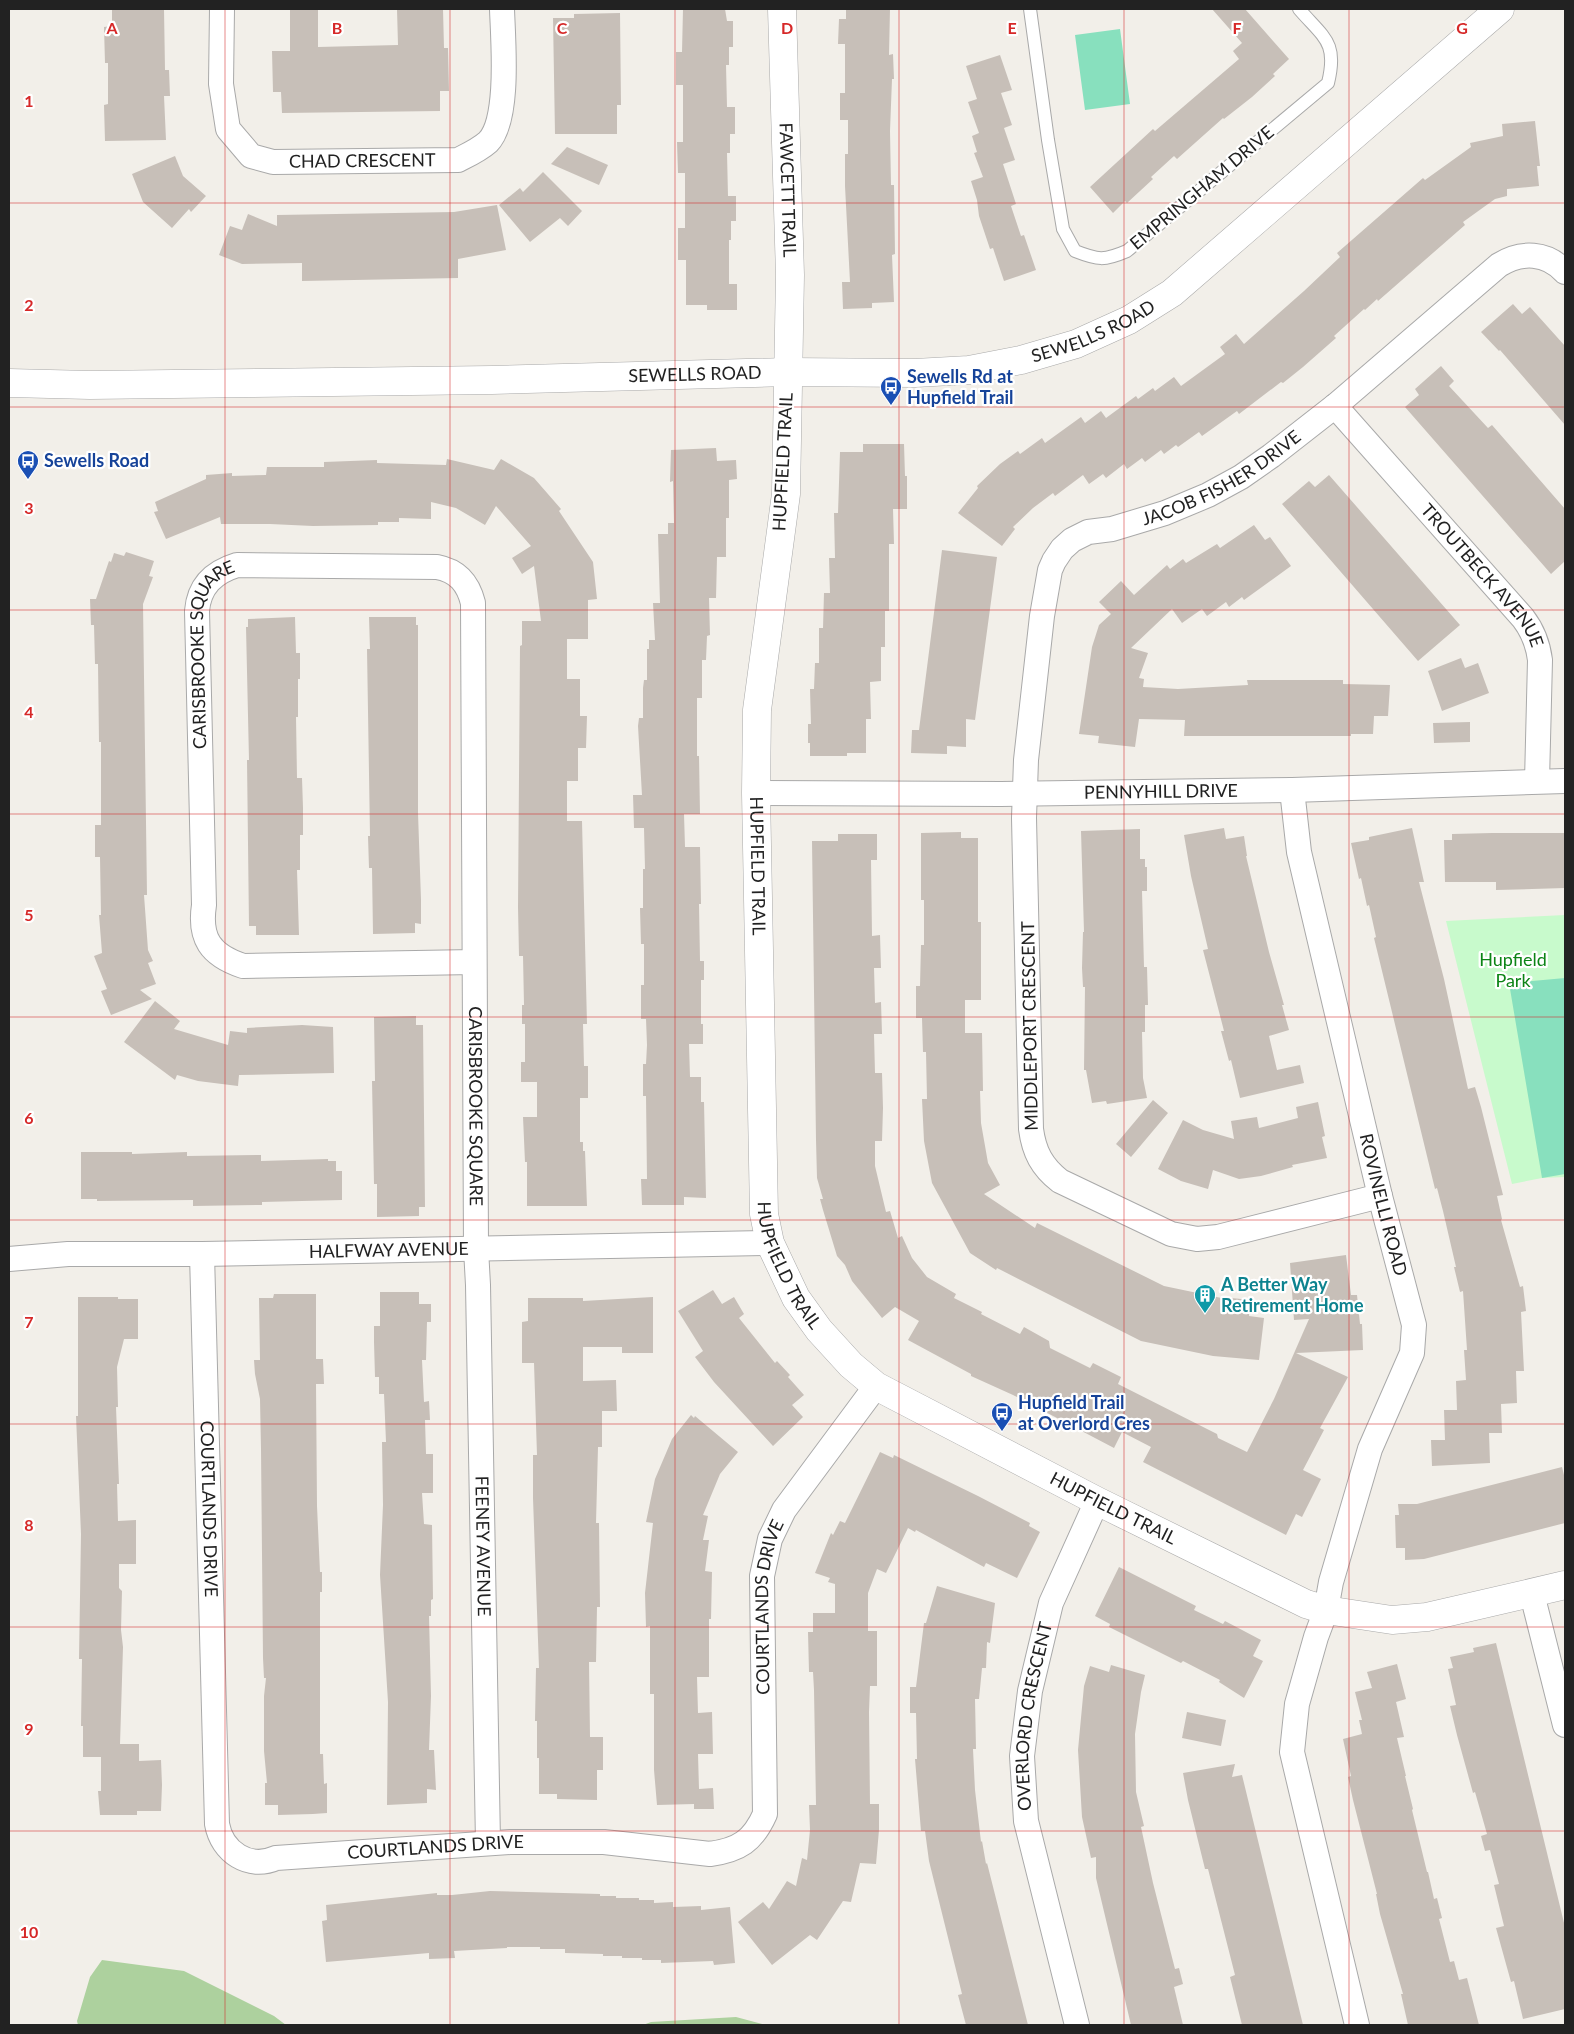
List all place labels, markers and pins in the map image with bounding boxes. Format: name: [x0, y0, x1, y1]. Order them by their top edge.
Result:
place label: Sewells Rd at Hupfield Trail: [907, 365, 1014, 408]
bus stop icon: Sewells Rd at Hupfield Trail: [879, 375, 903, 406]
bus stop icon: Sewells Road: [16, 449, 40, 480]
place label: Sewells Road: [44, 449, 149, 471]
place label: A Better Way Retirement Home: [1220, 1273, 1364, 1316]
building icon: A Better Way Retirement Home: [1193, 1283, 1217, 1314]
place label: Hupfield Trail at Overlord Cres: [1018, 1391, 1150, 1434]
bus stop icon: Hupfield Trail at Overlord Cres: [990, 1401, 1014, 1432]

